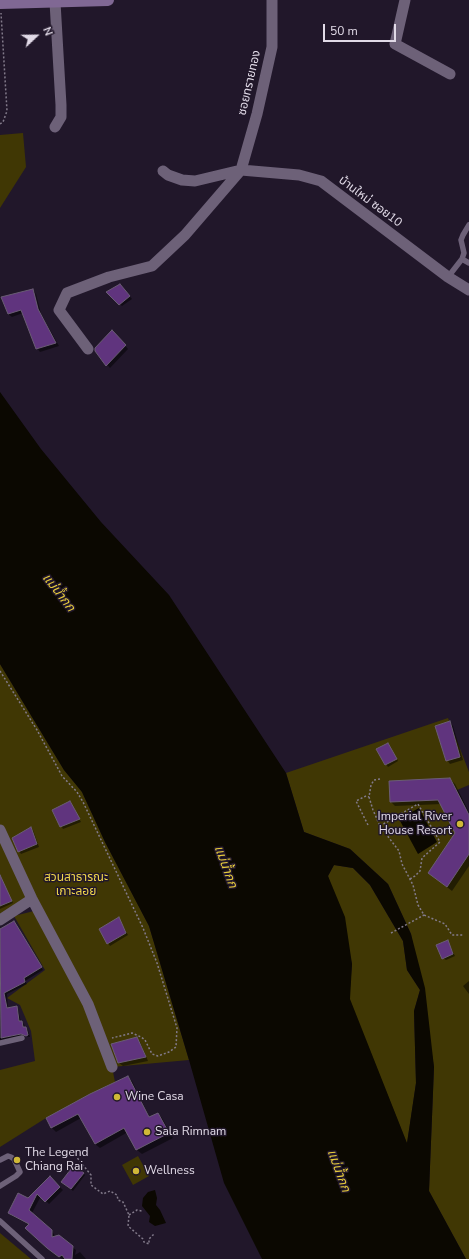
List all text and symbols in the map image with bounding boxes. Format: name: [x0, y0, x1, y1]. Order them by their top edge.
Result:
north arrow: [16, 16, 56, 56]
scale bar: [325, 16, 398, 42]
text: 50 m: [330, 23, 358, 39]
text: N: [39, 25, 56, 38]
street label: ซอยทรายทอง: [236, 49, 264, 117]
street label: บ้านใหม่ ซอย10: [336, 174, 404, 230]
water label: แม่น้ำกก: [38, 571, 78, 615]
place label: Imperial River House Resort: [378, 810, 452, 838]
marker: Imperial River House Resort: [455, 819, 465, 829]
water label: แม่น้ำกก: [210, 844, 240, 890]
park label: สวนสาธารณะ เกาะลอย: [44, 871, 108, 899]
place label: Wine Casa: [125, 1090, 184, 1104]
marker: Wine Casa: [112, 1092, 122, 1102]
place label: Sala Rimnam: [155, 1125, 226, 1139]
marker: Sala Rimnam: [142, 1127, 152, 1137]
place label: The Legend Chiang Rai: [25, 1146, 89, 1174]
water label: แม่น้ำกก: [323, 1148, 353, 1194]
marker: The Legend Chiang Rai: [12, 1155, 22, 1165]
place label: Wellness: [144, 1164, 195, 1178]
marker: Wellness: [131, 1166, 141, 1176]

